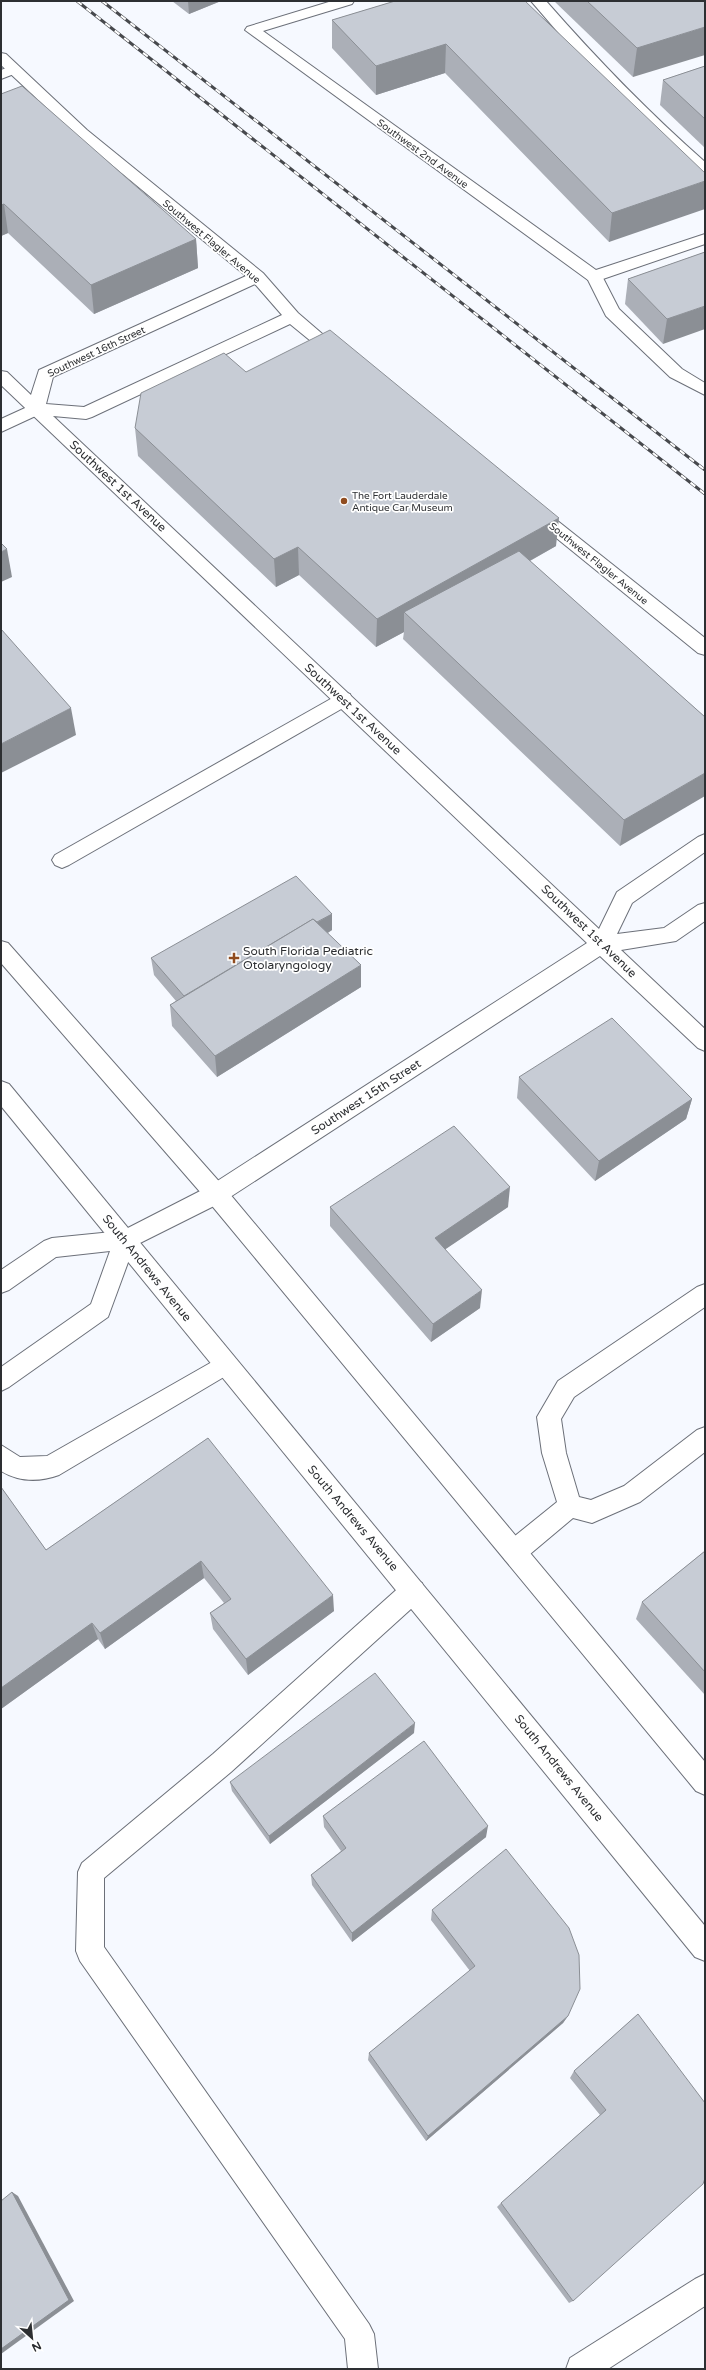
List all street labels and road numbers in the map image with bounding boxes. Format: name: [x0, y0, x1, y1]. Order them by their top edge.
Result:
street label: Southwest 2nd Avenue: [374, 117, 471, 191]
street label: Southwest Flagler Avenue: [160, 197, 263, 286]
street label: Southwest 16th Street: [46, 324, 147, 380]
street label: Southwest 1st Avenue: [67, 437, 169, 535]
street label: Southwest Flagler Avenue: [547, 520, 650, 608]
street label: Southwest 1st Avenue: [302, 660, 404, 758]
street label: Southwest 1st Avenue: [538, 882, 640, 980]
street label: Southwest 15th Street: [309, 1056, 424, 1138]
street label: South Andrews Avenue: [100, 1212, 194, 1324]
street label: South Andrews Avenue: [305, 1462, 401, 1574]
street label: South Andrews Avenue: [512, 1712, 606, 1824]

